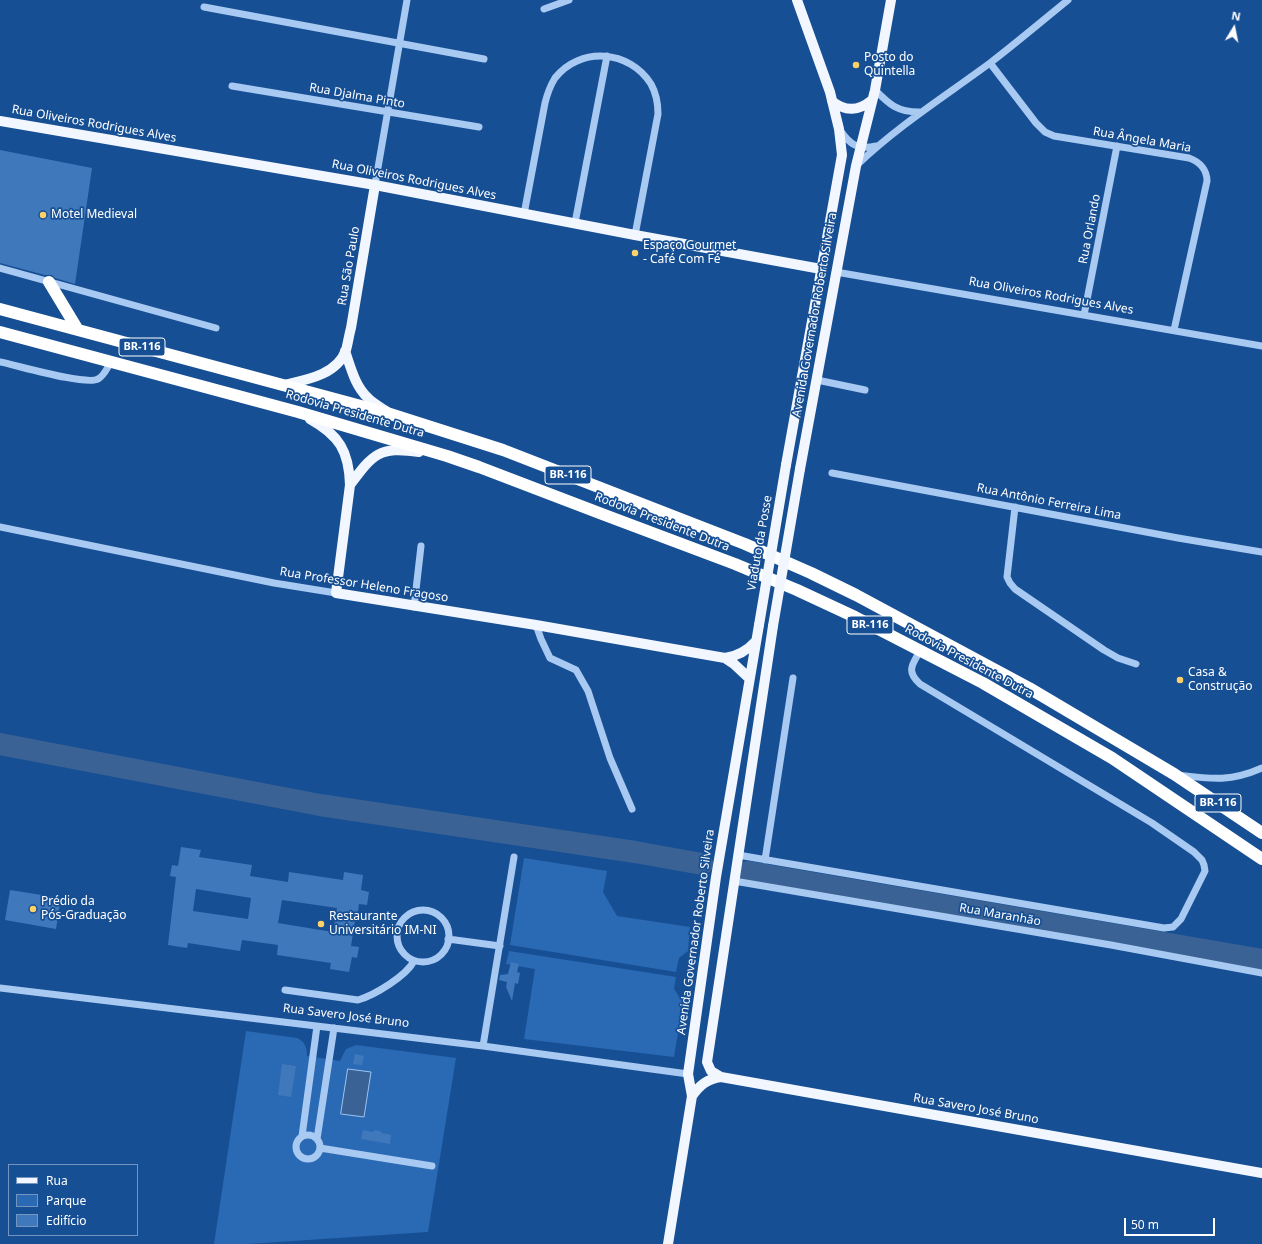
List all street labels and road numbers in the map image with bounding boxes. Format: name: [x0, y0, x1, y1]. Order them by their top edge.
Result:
street label: Rua Djalma Pinto: [308, 81, 406, 111]
street label: Rua Oliveiros Rodrigues Alves: [10, 102, 178, 146]
street label: Rua Ângela Maria: [1092, 124, 1192, 156]
street label: Rua Oliveiros Rodrigues Alves: [331, 157, 497, 203]
street label: Rua Orlando: [1076, 193, 1104, 265]
street label: Avenida Governador Roberto Silveira: [790, 212, 840, 418]
street label: Rua São Paulo: [335, 225, 363, 307]
street label: Rua Oliveiros Rodrigues Alves: [967, 274, 1135, 318]
road number: BR-116: [119, 338, 165, 356]
street label: Rodovia Presidente Dutra: [284, 387, 426, 441]
road number: BR-116: [545, 466, 591, 484]
street label: Rua Antônio Ferreira Lima: [976, 481, 1122, 523]
street label: Rodovia Presidente Dutra: [592, 490, 732, 554]
street label: Viaduto da Posse: [745, 494, 775, 592]
street label: Rua Professor Heleno Fragoso: [279, 565, 449, 605]
road number: BR-116: [847, 616, 893, 634]
street label: Rodovia Presidente Dutra: [902, 622, 1036, 702]
road number: BR-116: [1195, 794, 1241, 812]
street label: Avenida Governador Roberto Silveira: [674, 828, 718, 1036]
street label: Rua Maranhão: [958, 901, 1042, 929]
street label: Rua Savero José Bruno: [282, 1001, 410, 1031]
street label: Rua Savero José Bruno: [912, 1091, 1040, 1127]

